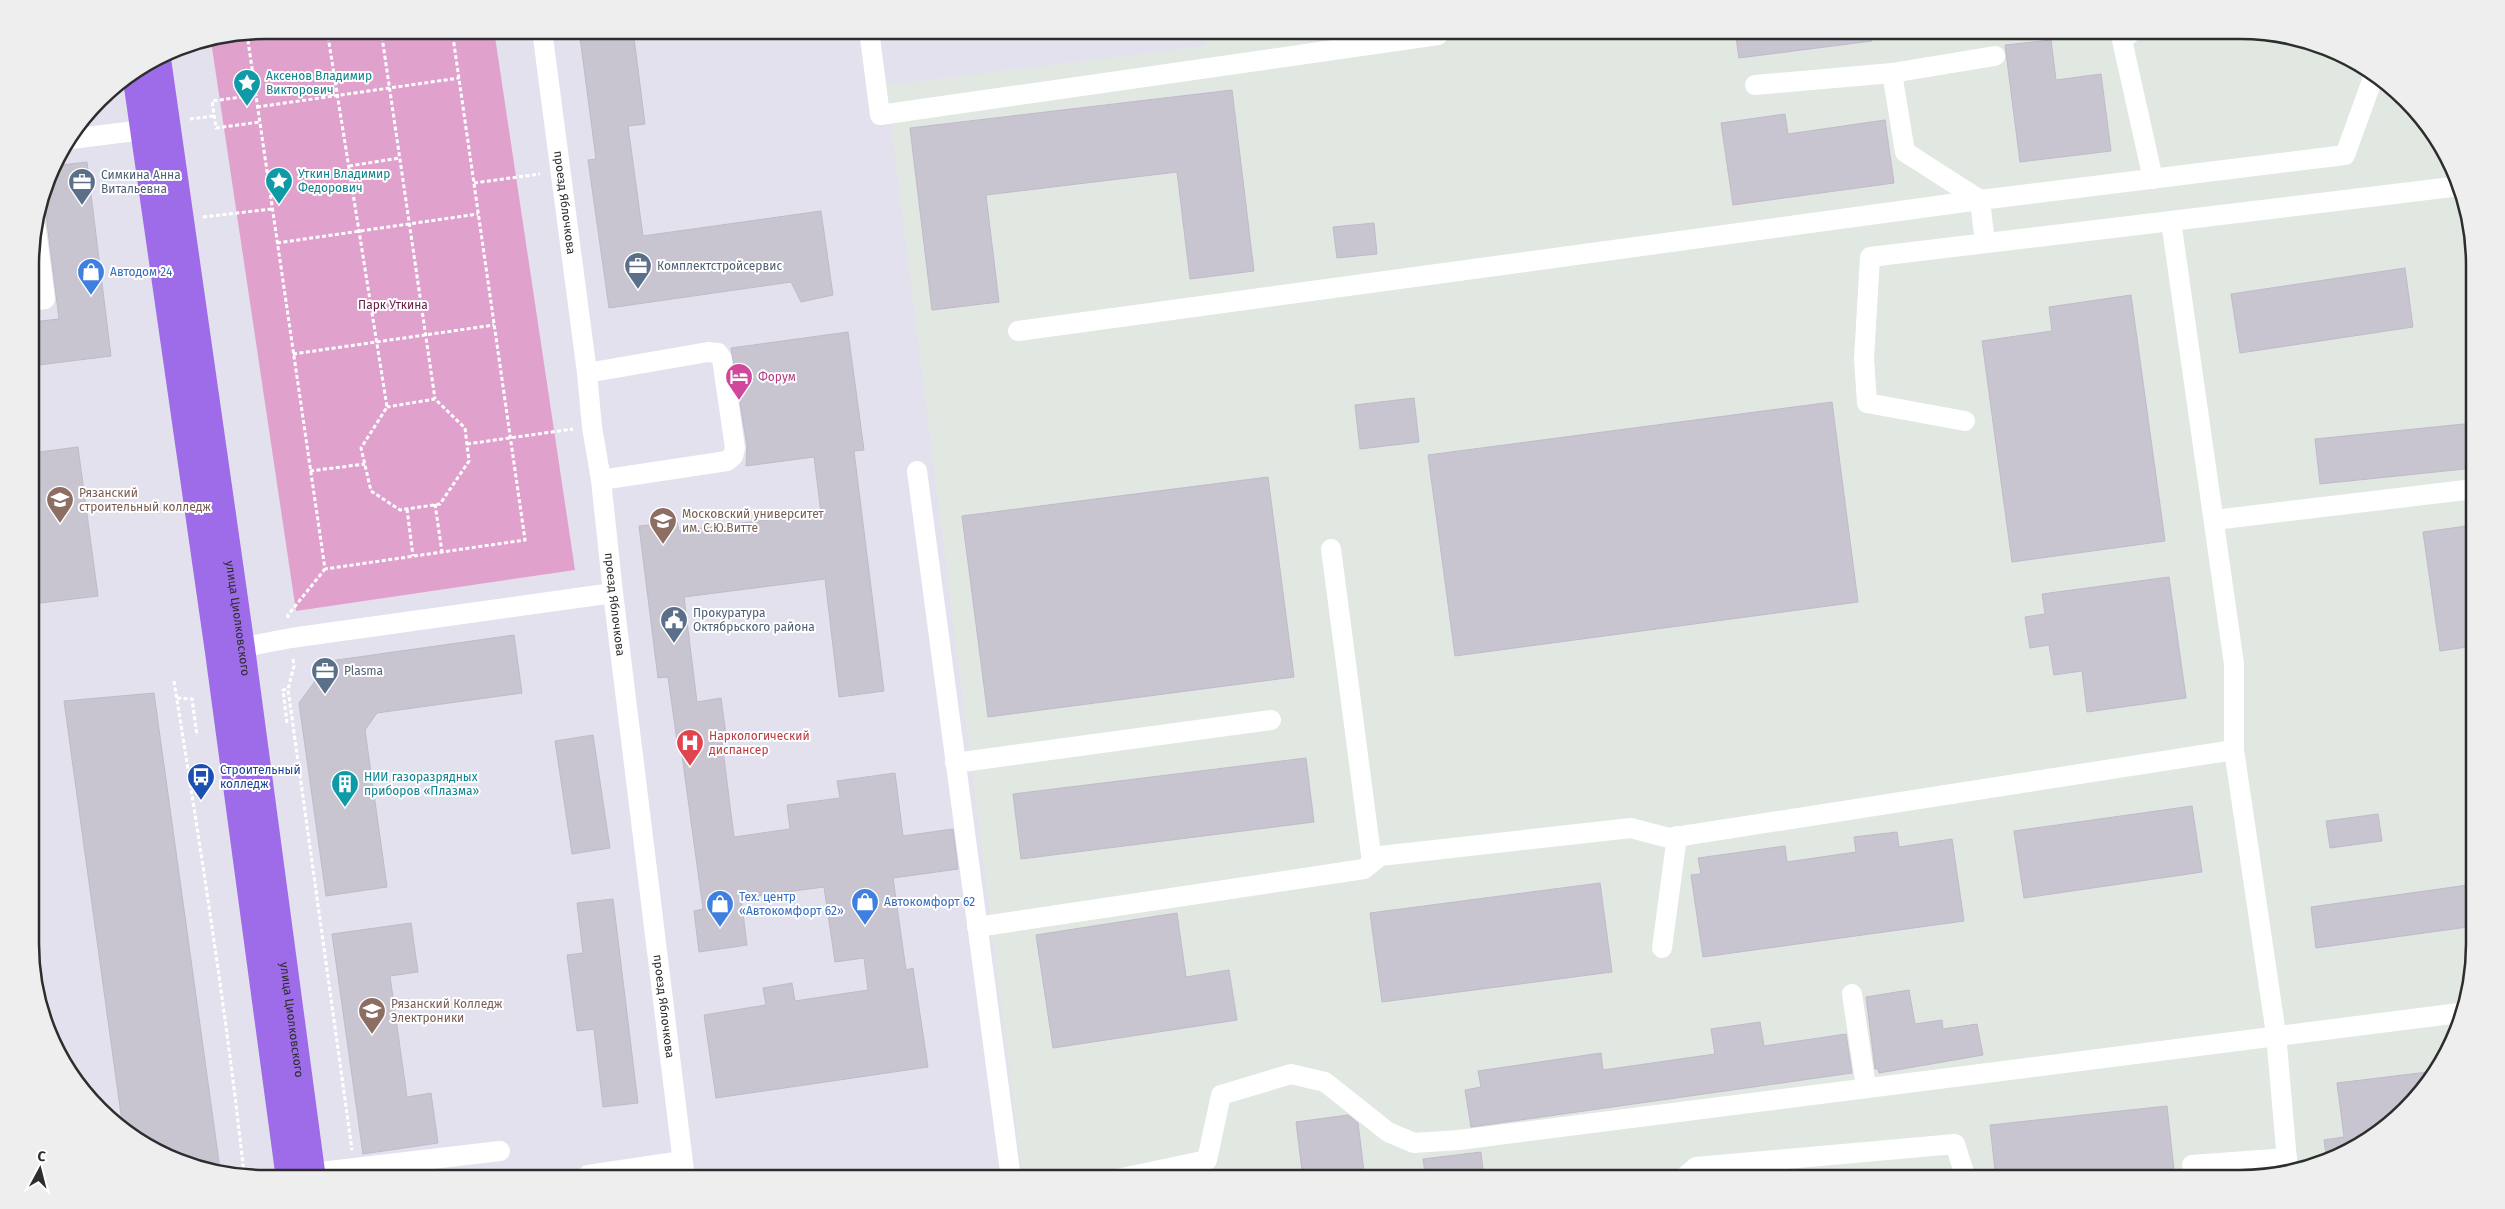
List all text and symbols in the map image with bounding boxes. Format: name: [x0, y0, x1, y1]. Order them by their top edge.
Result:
place icon: Аксенов Владимир Викторович: [232, 68, 262, 107]
place label: Аксенов Владимир Викторович: [266, 69, 372, 97]
street label: проезд Яблочкова: [551, 150, 578, 255]
place icon: Уткин Владимир Федорович: [264, 166, 294, 205]
office icon: Симкина Анна Витальевна: [67, 167, 97, 206]
place label: Уткин Владимир Федорович: [298, 167, 390, 195]
place label: Симкина Анна Витальевна: [101, 168, 181, 196]
office icon: Комплектстройсервис: [623, 251, 653, 290]
shop icon: Автодом 24: [76, 257, 106, 296]
place label: Комплектстройсервис: [657, 259, 782, 273]
place label: Автодом 24: [110, 265, 173, 279]
park label: Парк Уткина: [358, 298, 428, 312]
hotel icon: Форум: [724, 362, 754, 401]
place label: Форум: [758, 370, 796, 384]
school or university icon: Рязанский строительный колледж: [45, 485, 75, 524]
place label: Рязанский строительный колледж: [79, 486, 211, 514]
school or university icon: Московский университет им. С.Ю.Витте: [648, 506, 678, 545]
place label: Московский университет им. С.Ю.Витте: [682, 507, 824, 535]
street label: проезд Яблочкова: [602, 552, 628, 657]
street label: улица Циолковского: [223, 560, 253, 677]
public building icon: Прокуратура Октябрьского района: [659, 605, 689, 644]
place label: Прокуратура Октябрьского района: [693, 606, 815, 634]
office icon: Plasma: [310, 656, 340, 695]
place label: Plasma: [344, 664, 383, 678]
hospital icon: Наркологический диспансер: [675, 728, 705, 767]
place label: Наркологический диспансер: [709, 729, 810, 757]
bus stop icon: Строительный колледж: [186, 762, 216, 801]
place label: Строительный колледж: [220, 763, 301, 791]
building icon: НИИ газоразрядных приборов «Плазма»: [330, 769, 360, 808]
place label: НИИ газоразрядных приборов «Плазма»: [364, 770, 479, 798]
shop icon: Автокомфорт 62: [850, 887, 880, 926]
shop icon: Тех. центр «Автокомфорт 62»: [705, 889, 735, 928]
place label: Тех. центр «Автокомфорт 62»: [739, 890, 844, 918]
place label: Автокомфорт 62: [884, 895, 975, 909]
street label: проезд Яблочкова: [650, 954, 677, 1059]
street label: улица Циолковского: [277, 961, 306, 1078]
school or university icon: Рязанский Колледж Электроники: [357, 996, 387, 1035]
place label: Рязанский Колледж Электроники: [391, 997, 503, 1025]
north arrow: [15, 1144, 65, 1194]
text: С: [36, 1148, 47, 1166]

